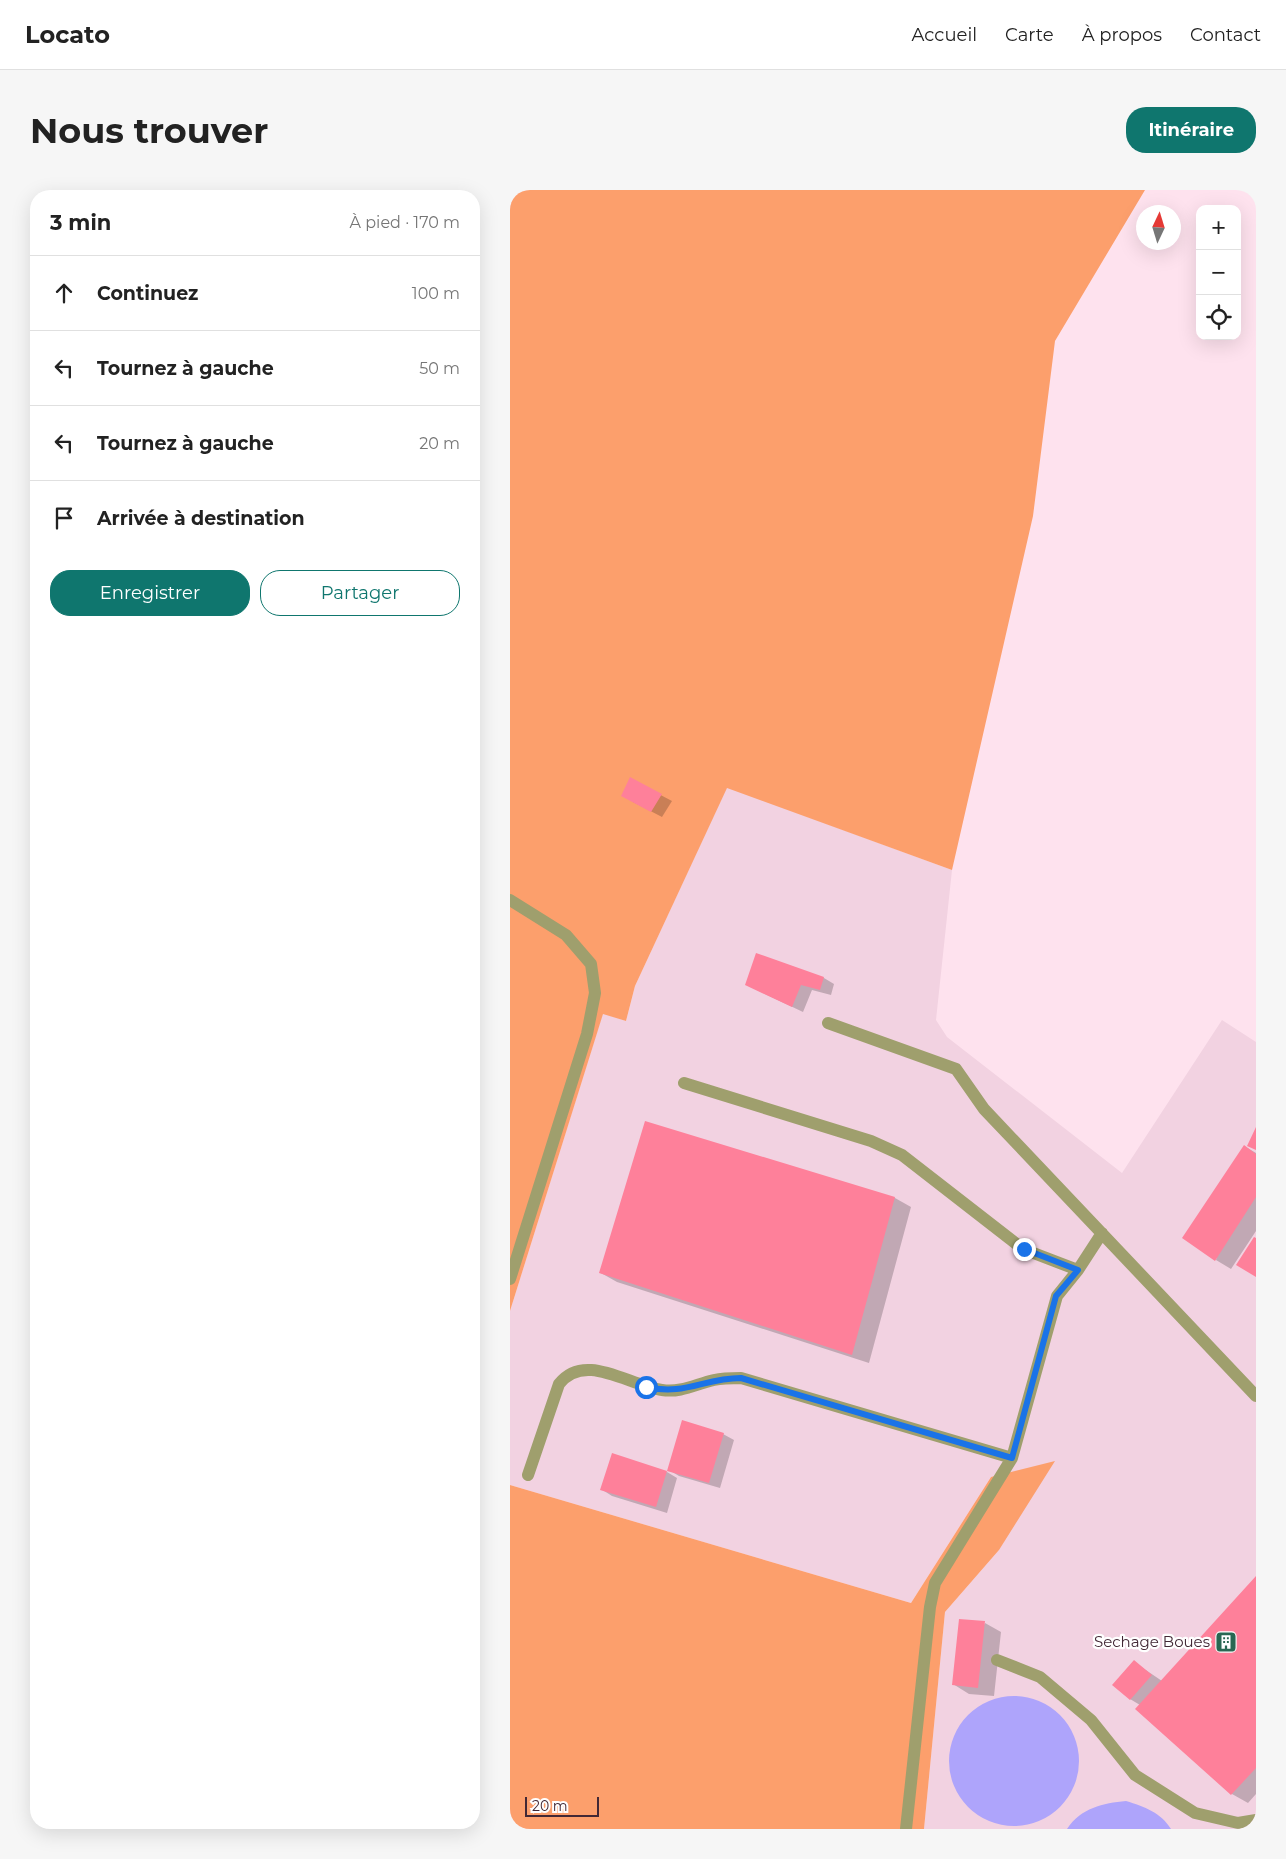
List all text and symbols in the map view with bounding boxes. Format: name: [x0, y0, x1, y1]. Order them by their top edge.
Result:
text: Locato: [25, 20, 110, 49]
text: Accueil: [912, 24, 977, 46]
text: Carte: [1005, 24, 1054, 46]
text: À propos: [1082, 24, 1162, 46]
text: Contact: [1190, 24, 1261, 46]
button: Itinéraire: [1126, 107, 1256, 153]
text: Nous trouver: [30, 109, 268, 152]
north arrow: [1136, 205, 1181, 250]
map controls: [1196, 205, 1241, 340]
button: +: [1196, 205, 1241, 250]
text: 3 min: [50, 210, 111, 235]
text: À pied · 170 m: [350, 213, 460, 232]
button: −: [1196, 250, 1241, 295]
icon: ahead: [50, 279, 78, 307]
text: Continuez: [97, 282, 198, 305]
text: 100 m: [412, 284, 460, 303]
button: locate: [1196, 295, 1241, 340]
icon: left: [50, 354, 78, 382]
text: Tournez à gauche: [97, 357, 274, 380]
text: 50 m: [419, 359, 460, 378]
icon: left: [50, 429, 78, 457]
text: Tournez à gauche: [97, 432, 274, 455]
text: 20 m: [419, 434, 460, 453]
icon: arrive: [50, 504, 78, 532]
text: Arrivée à destination: [97, 507, 305, 530]
button: Enregistrer: [50, 570, 250, 616]
button: Partager: [260, 570, 460, 616]
route end: [1013, 1238, 1036, 1261]
route start: [635, 1376, 658, 1399]
building icon: Sechage Boues: [1214, 1630, 1238, 1654]
place label: Sechage Boues: [1094, 1632, 1210, 1651]
scale bar: [525, 1794, 599, 1817]
text: 20 m: [532, 1797, 568, 1815]

